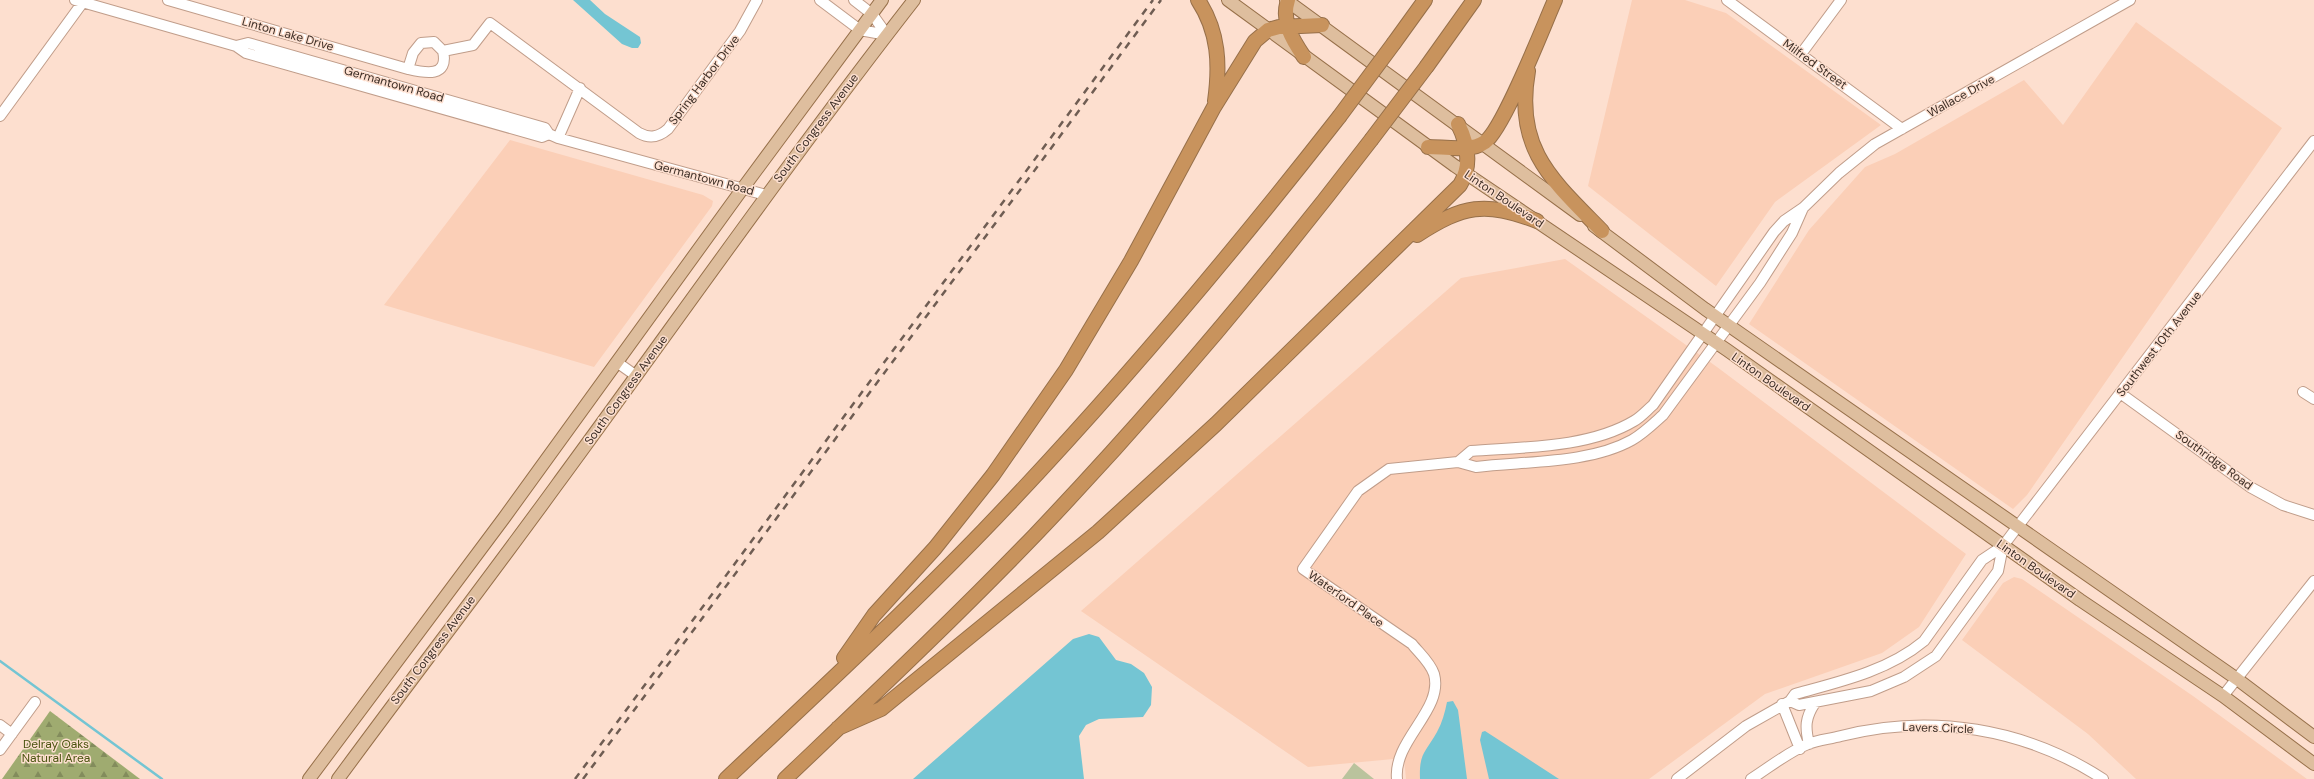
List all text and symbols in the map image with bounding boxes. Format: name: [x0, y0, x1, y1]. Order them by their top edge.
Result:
street label: Linton Lake Drive: [240, 13, 336, 55]
street label: Spring Harbor Drive: [665, 32, 743, 128]
street label: Milfred Street: [1780, 35, 1850, 93]
street label: Germantown Road: [342, 62, 446, 106]
street label: South Congress Avenue: [770, 70, 862, 186]
street label: Wallace Drive: [1924, 71, 1998, 121]
street label: Germantown Road: [652, 157, 756, 199]
street label: Linton Boulevard: [1461, 166, 1547, 232]
street label: Southwest 10th Avenue: [2113, 288, 2205, 400]
street label: South Congress Avenue: [581, 332, 671, 448]
street label: Linton Boulevard: [1728, 349, 1814, 415]
street label: Southridge Road: [2172, 427, 2256, 493]
street label: Linton Boulevard: [1993, 536, 2079, 602]
street label: Waterford Place: [1305, 567, 1387, 631]
street label: South Congress Avenue: [387, 592, 479, 708]
street label: Lavers Circle: [1902, 719, 1974, 737]
park label: Delray Oaks Natural Area: [22, 736, 90, 766]

